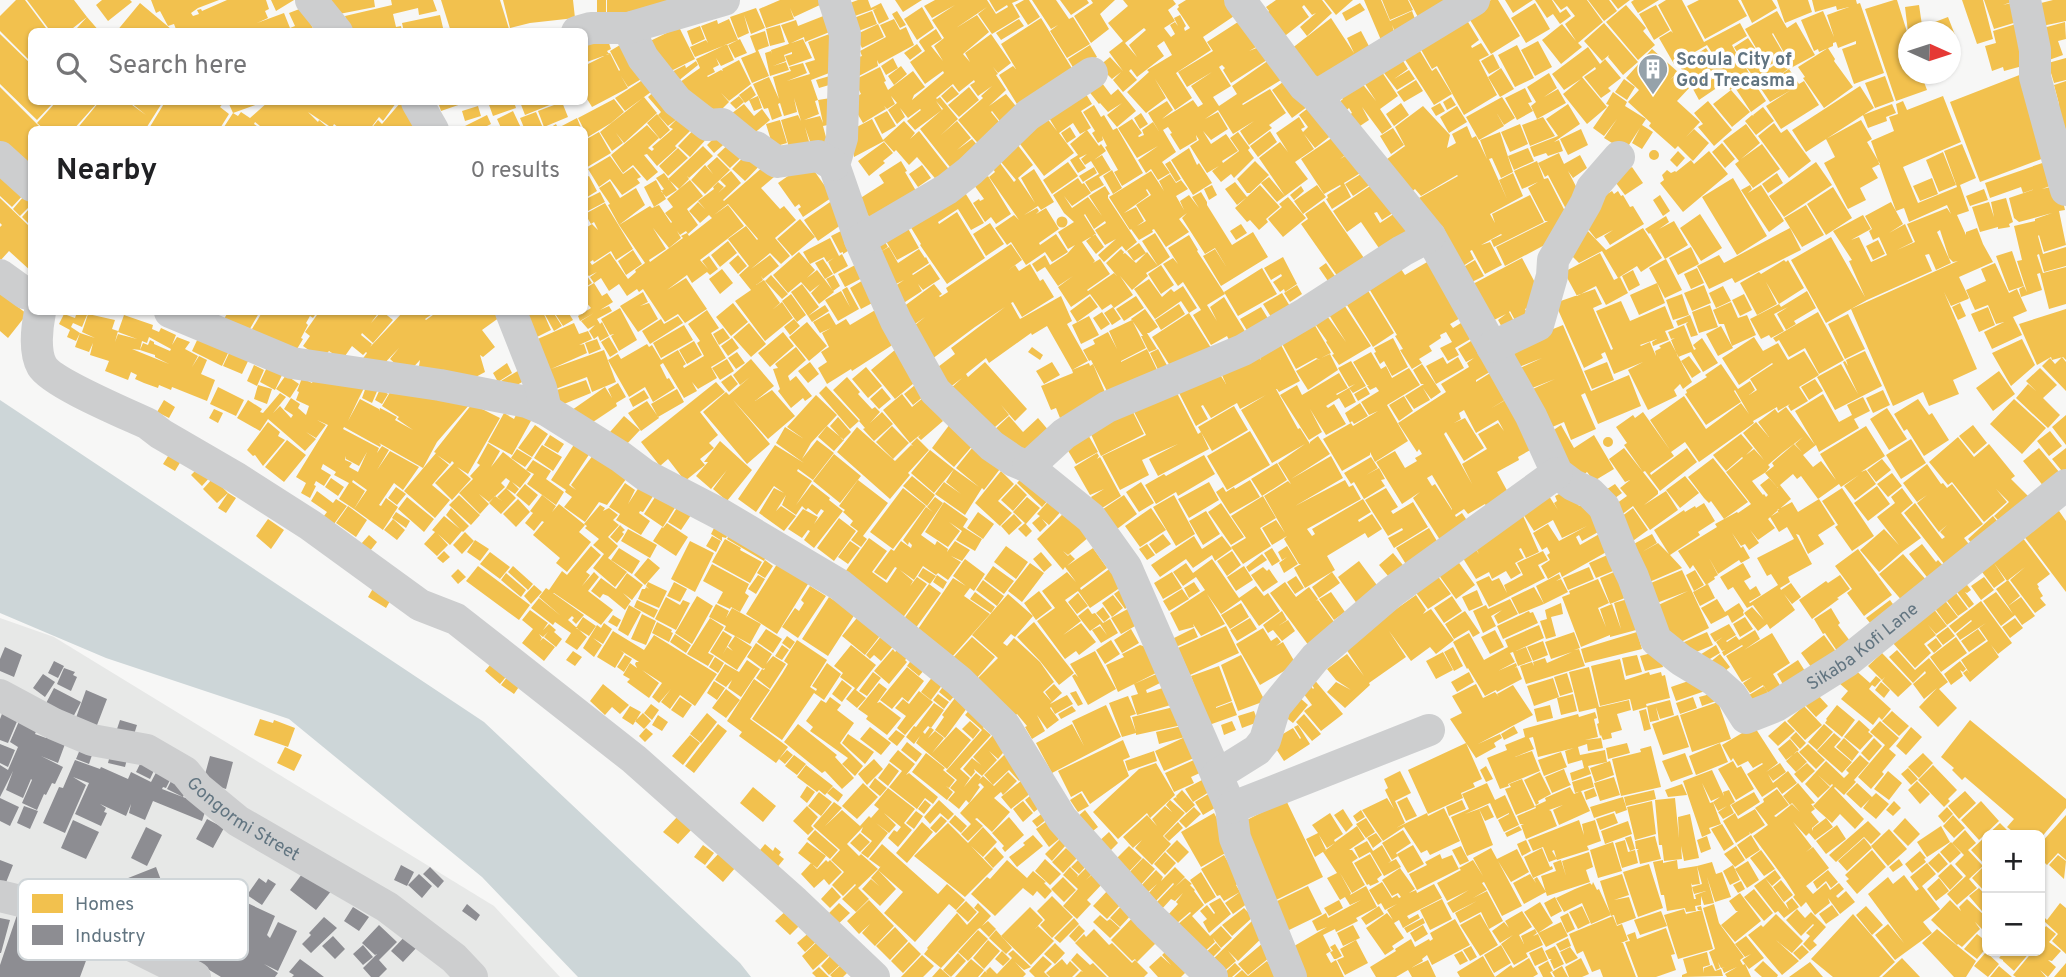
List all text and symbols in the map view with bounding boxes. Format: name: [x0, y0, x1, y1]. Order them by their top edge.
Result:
north arrow: [1898, 21, 1961, 84]
search box: [28, 28, 588, 105]
icon: search: [52, 48, 90, 86]
place label: Scoula City of God Trecasma: [1676, 49, 1795, 93]
text: Search here: [108, 50, 247, 83]
building icon: Scoula City of God Trecasma: [1636, 52, 1670, 96]
text: Nearby: [56, 153, 157, 190]
text: 0 results: [471, 157, 560, 186]
street label: Sikaba Kofi Lane: [1803, 598, 1924, 697]
street label: Gongormi Street: [181, 773, 304, 867]
map controls: [1982, 830, 2045, 956]
button: +: [1982, 830, 2045, 893]
legend: [18, 879, 248, 960]
text: Homes: [75, 893, 134, 917]
button: −: [1982, 893, 2045, 956]
text: Industry: [75, 925, 145, 949]

